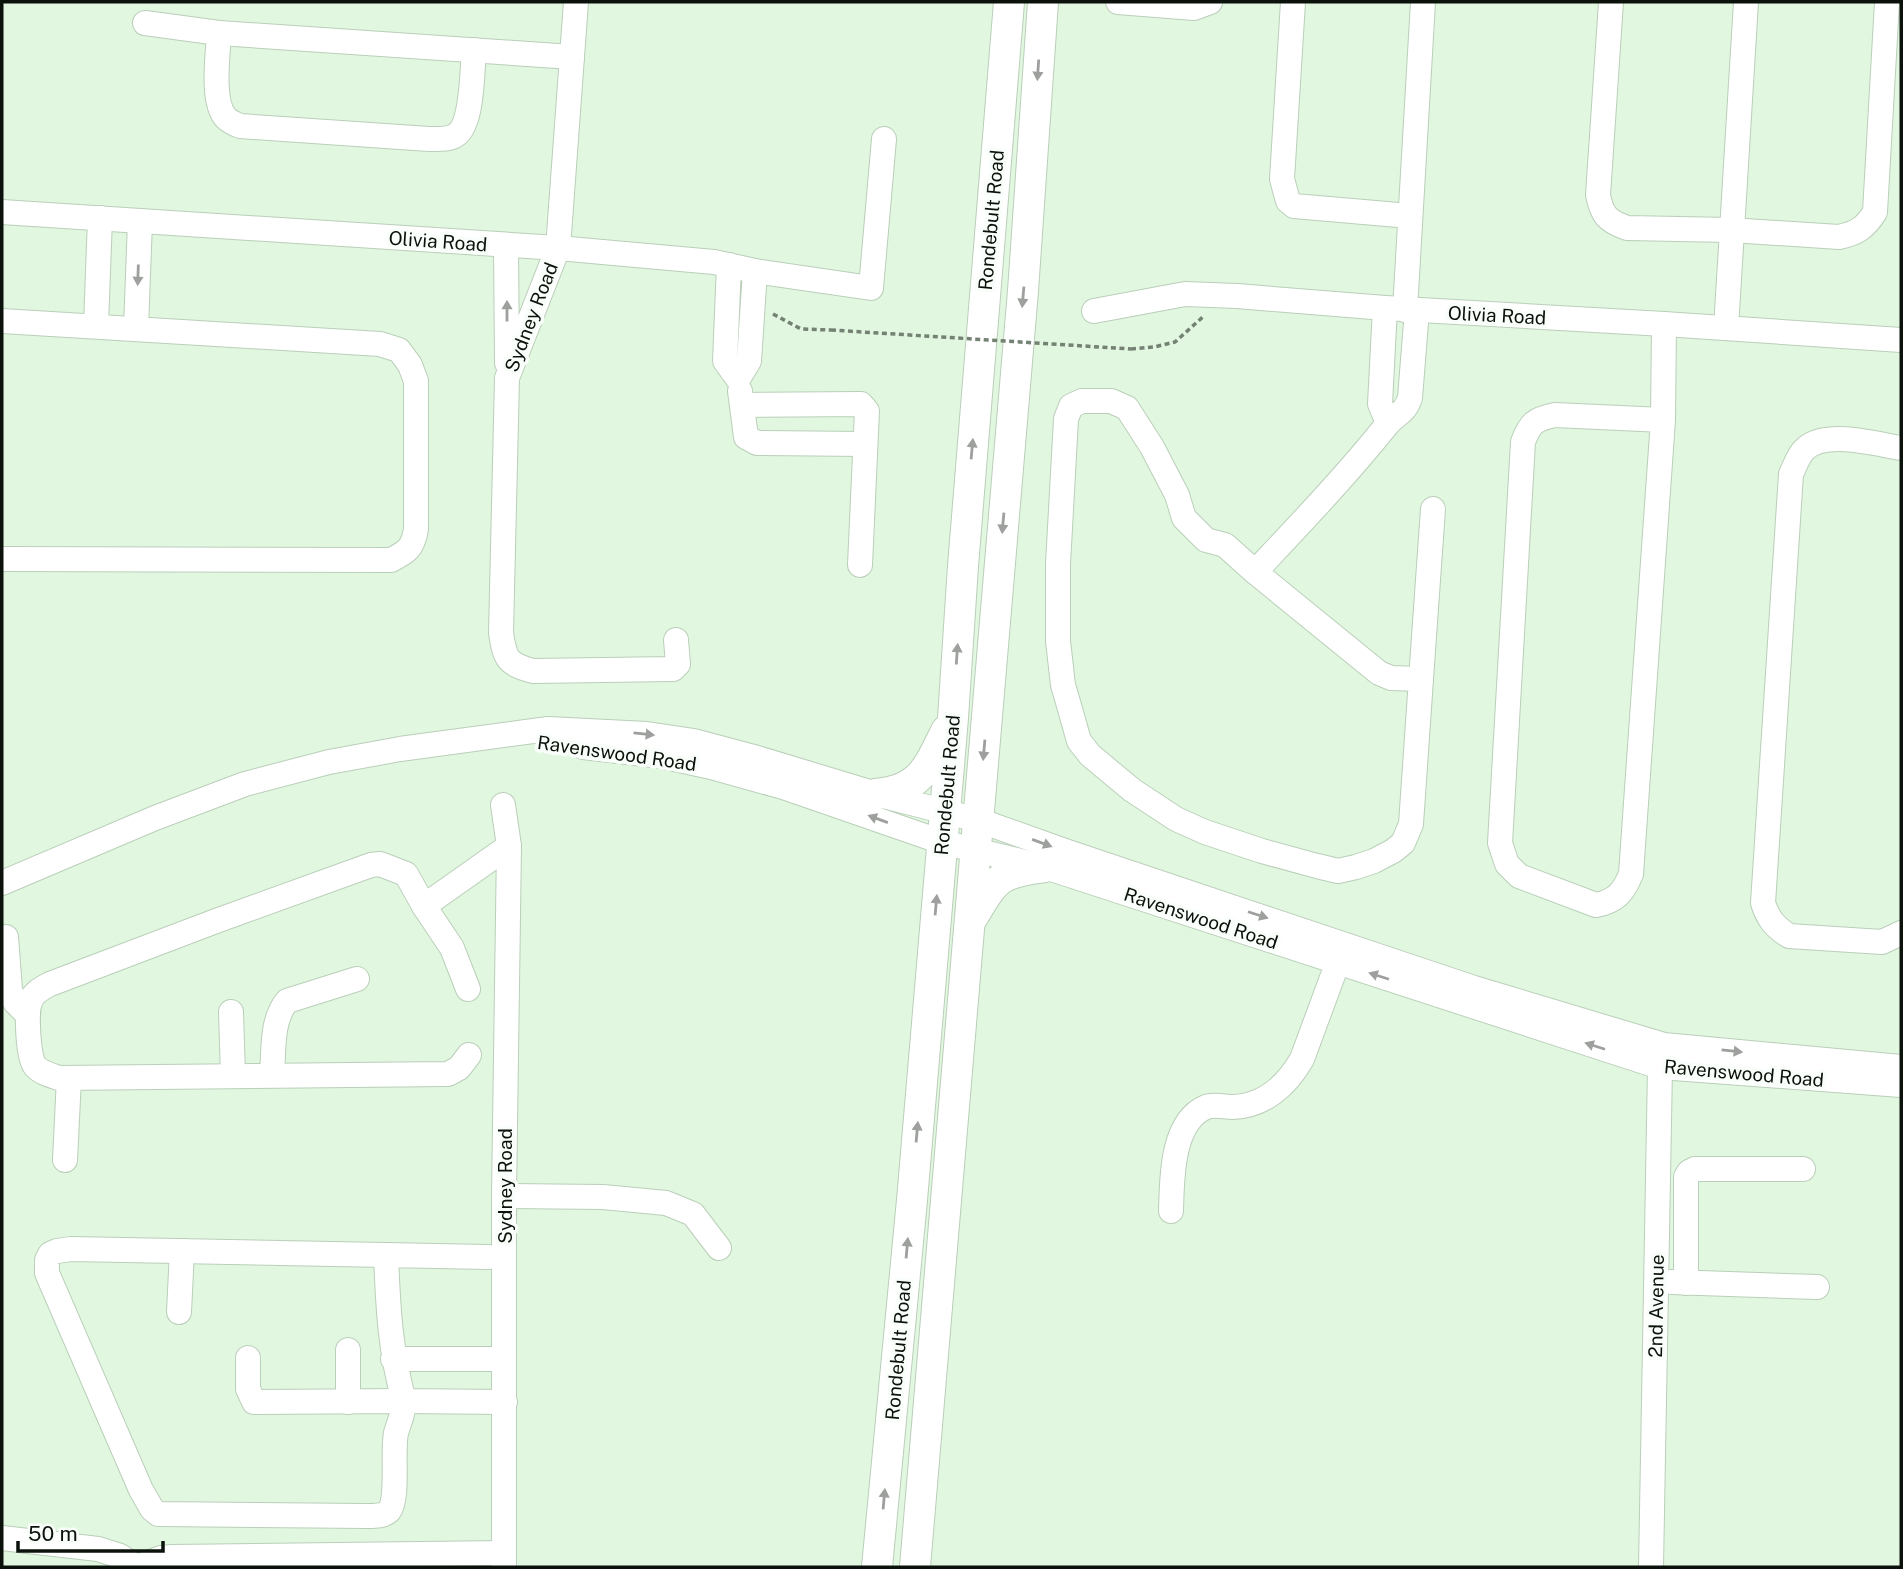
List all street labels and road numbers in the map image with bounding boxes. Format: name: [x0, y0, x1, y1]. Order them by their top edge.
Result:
street label: Rondebult Road: [974, 149, 1008, 291]
street label: Olivia Road: [388, 227, 488, 255]
street label: Sydney Road: [500, 259, 562, 375]
street label: Olivia Road: [1447, 301, 1547, 329]
street label: Rondebult Road: [930, 714, 964, 856]
street label: Ravenswood Road: [536, 731, 698, 775]
street label: Ravenswood Road: [1121, 883, 1281, 953]
street label: Ravenswood Road: [1663, 1055, 1825, 1091]
street label: Sydney Road: [494, 1128, 516, 1244]
street label: 2nd Avenue: [1644, 1254, 1668, 1358]
street label: Rondebult Road: [881, 1279, 915, 1421]

